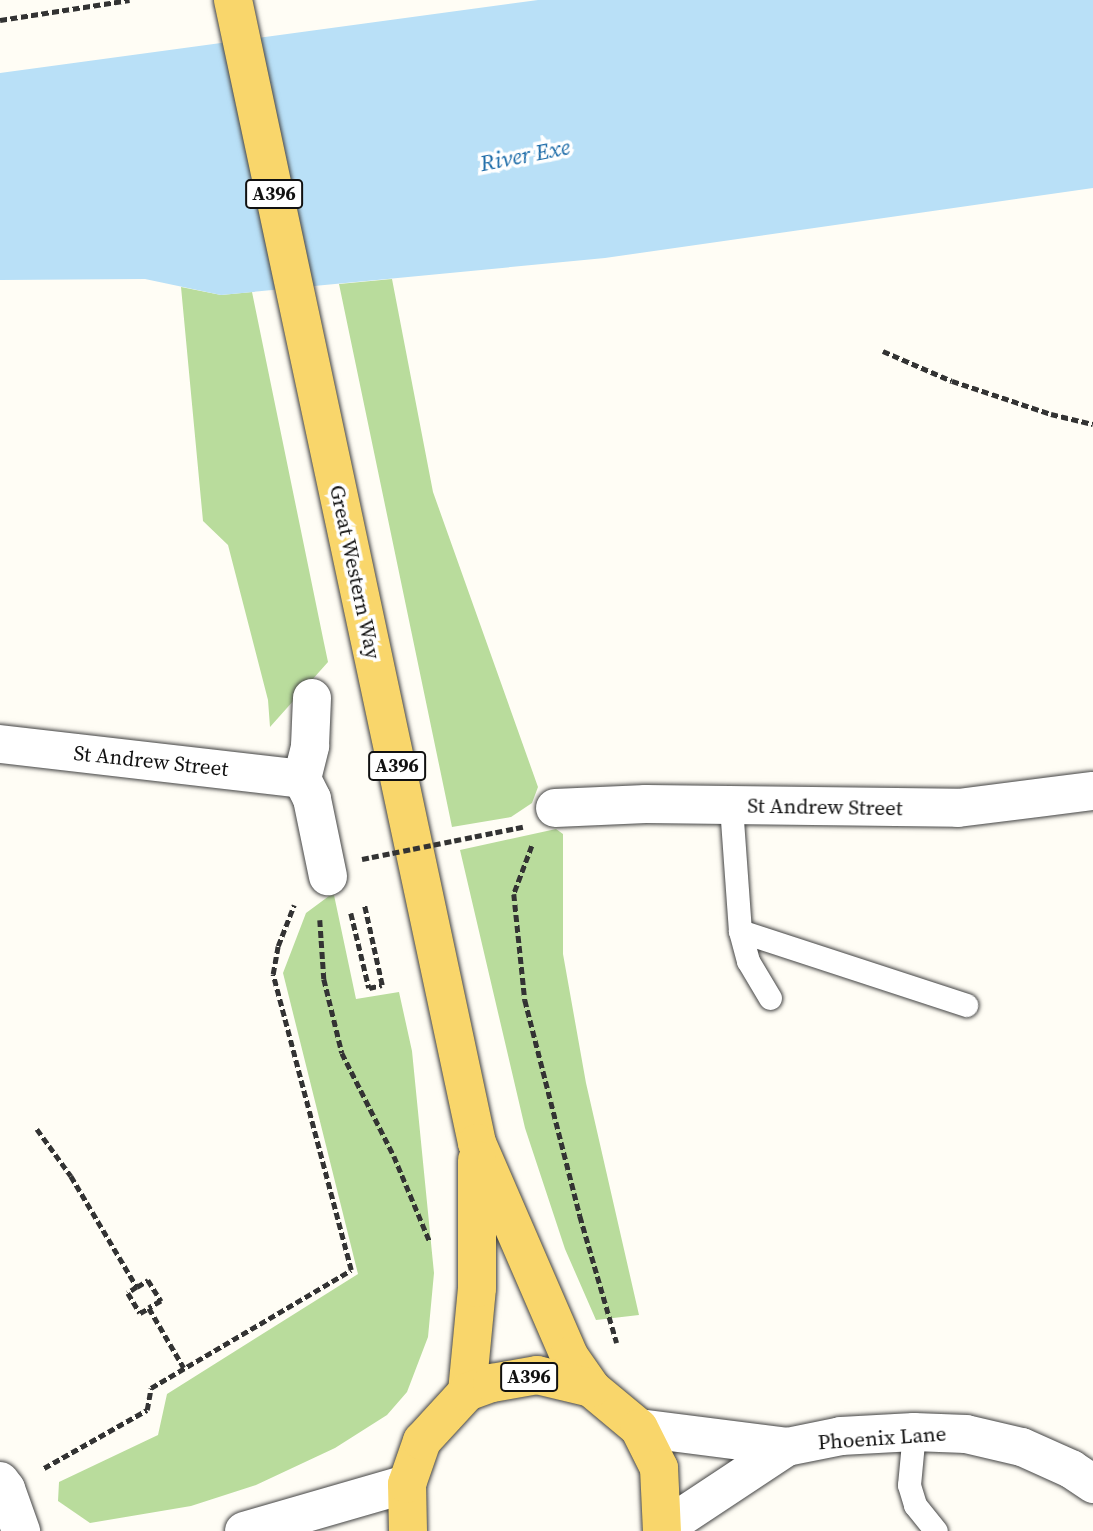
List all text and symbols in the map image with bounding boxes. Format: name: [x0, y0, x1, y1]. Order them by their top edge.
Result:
water label: River Exe: [478, 133, 572, 177]
road number: A396: [244, 178, 304, 210]
street label: Great Western Way: [324, 482, 386, 662]
street label: St Andrew Street: [72, 740, 230, 782]
road number: A396: [367, 750, 427, 782]
street label: St Andrew Street: [747, 793, 903, 821]
road number: A396: [499, 1362, 559, 1392]
street label: Phoenix Lane: [817, 1421, 947, 1455]

